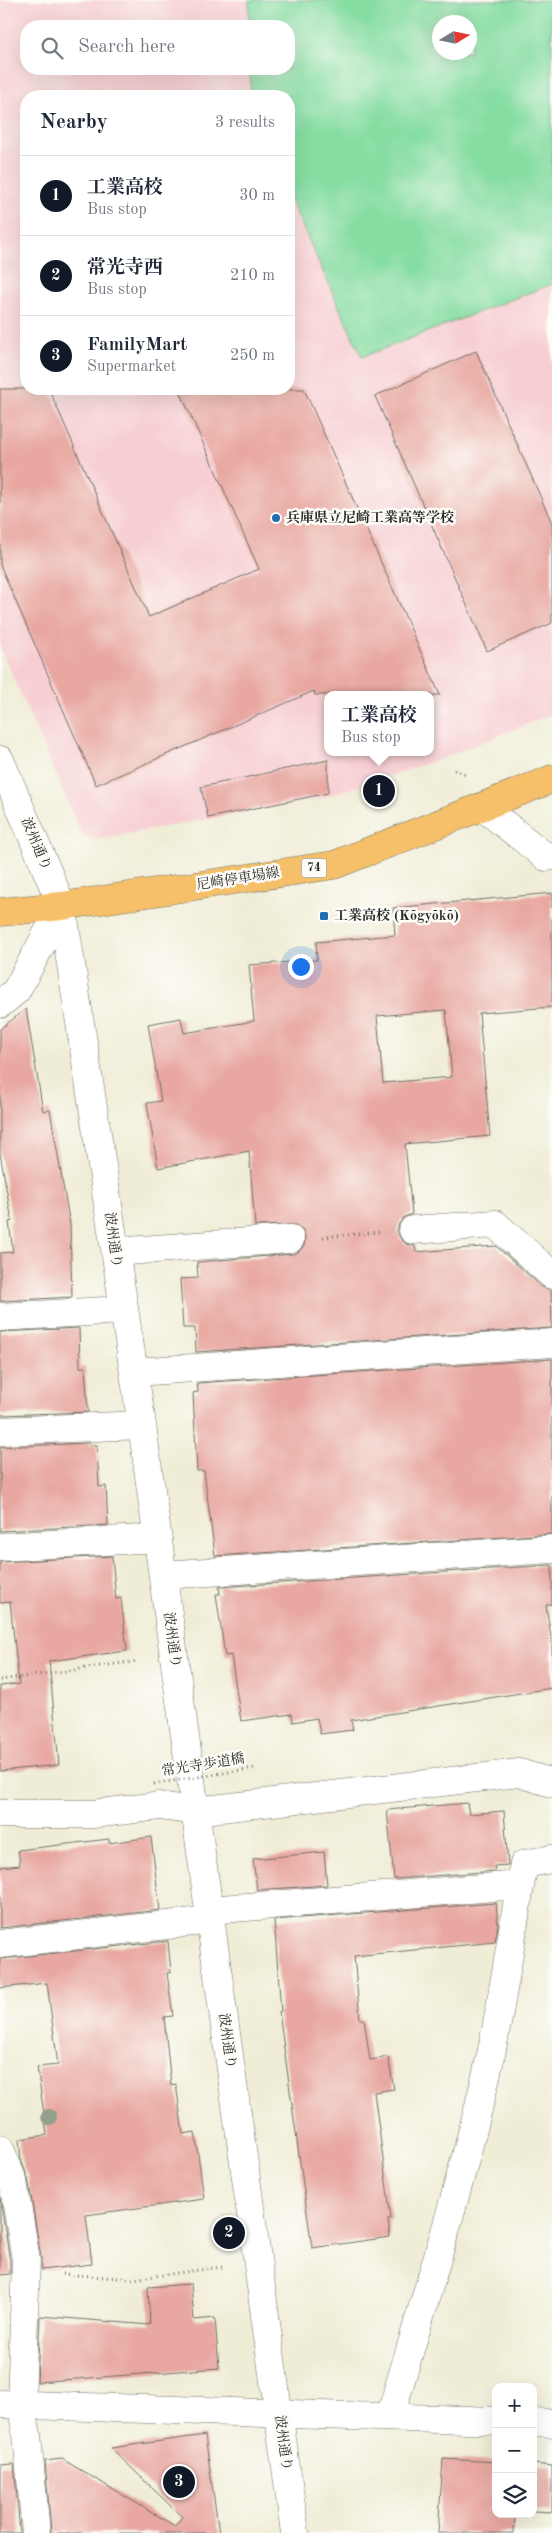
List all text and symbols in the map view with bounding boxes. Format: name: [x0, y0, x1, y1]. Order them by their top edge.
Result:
north arrow: [432, 15, 477, 60]
search box: [20, 20, 295, 75]
icon: search: [38, 34, 66, 62]
text: Search here: [78, 38, 175, 57]
text: Nearby: [40, 112, 108, 133]
text: 3 results: [215, 115, 275, 131]
text: 工業高校: [87, 179, 163, 198]
text: 1: [51, 188, 61, 204]
text: 30 m: [239, 188, 275, 204]
text: Bus stop: [87, 202, 147, 218]
text: 常光寺西: [87, 259, 163, 278]
text: 2: [51, 268, 61, 284]
text: 210 m: [230, 268, 275, 284]
text: Bus stop: [87, 282, 147, 298]
text: FamilyMart: [87, 336, 187, 355]
text: 3: [51, 348, 61, 364]
text: 250 m: [230, 348, 275, 364]
text: Supermarket: [87, 359, 176, 375]
place label: 兵庫県立尼崎工業高等学校: [286, 509, 454, 525]
marker: 兵庫県立尼崎工業高等学校: [270, 512, 282, 524]
popup: [324, 691, 434, 756]
text: 工業高校: [341, 707, 417, 726]
text: Bus stop: [341, 730, 401, 746]
pin: 1: [363, 772, 395, 810]
street label: 波州通り: [19, 815, 54, 873]
road number: 74: [302, 858, 326, 878]
street label: 尼崎停車場線: [195, 865, 281, 892]
place label: 工業高校 (Kōgyōkō): [334, 908, 459, 923]
marker: 工業高校 (Kōgyōkō): [318, 910, 330, 922]
your location: [288, 954, 314, 980]
street label: 波州通り: [102, 1211, 125, 1269]
street label: 波州通り: [161, 1611, 184, 1669]
street label: 常光寺歩道橋: [160, 1751, 246, 1778]
street label: 波州通り: [216, 2012, 239, 2070]
pin: 2: [213, 2214, 245, 2252]
map controls: [492, 2383, 537, 2518]
button: +: [492, 2383, 537, 2428]
street label: 波州通り: [272, 2414, 295, 2472]
button: −: [492, 2428, 537, 2473]
pin: 3: [163, 2463, 195, 2501]
button: layers: [492, 2473, 537, 2518]

